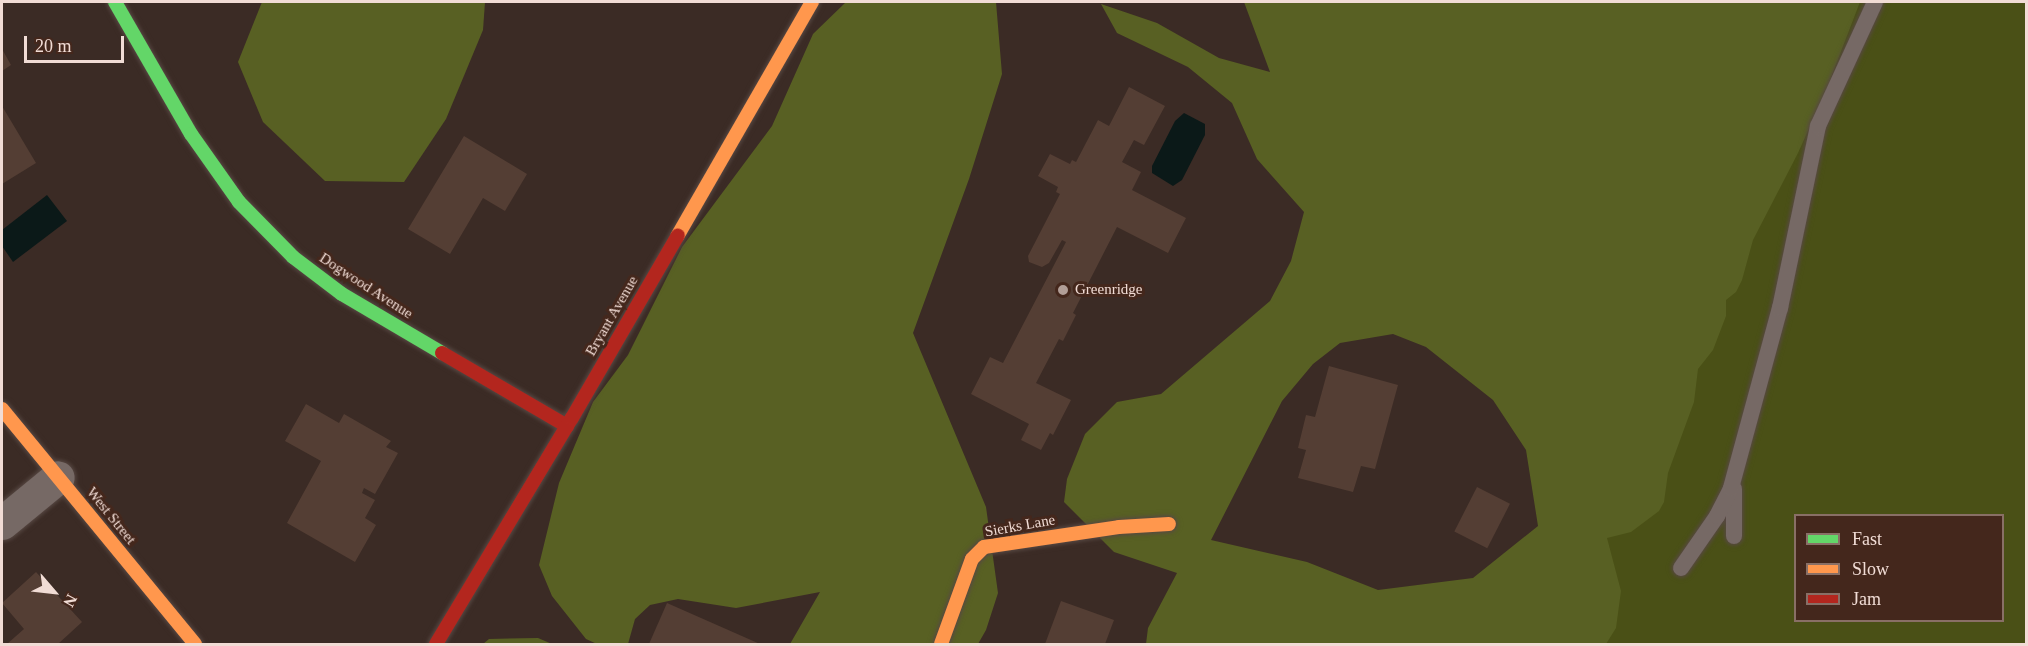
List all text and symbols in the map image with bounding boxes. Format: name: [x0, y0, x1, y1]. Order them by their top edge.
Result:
scale bar: [27, 24, 128, 62]
text: 20 m: [35, 36, 72, 56]
street label: Dogwood Avenue: [316, 249, 416, 323]
street label: Bryant Avenue: [582, 272, 642, 360]
place label: Greenridge: [1075, 281, 1142, 299]
marker: Greenridge: [1056, 283, 1070, 297]
street label: West Street: [82, 484, 140, 548]
street label: Sierks Lane: [983, 511, 1057, 541]
legend: [1794, 514, 2004, 622]
text: Fast: [1852, 529, 1882, 549]
text: Slow: [1852, 559, 1889, 579]
north arrow: [24, 562, 84, 622]
text: Jam: [1852, 589, 1881, 609]
text: N: [60, 592, 81, 610]

